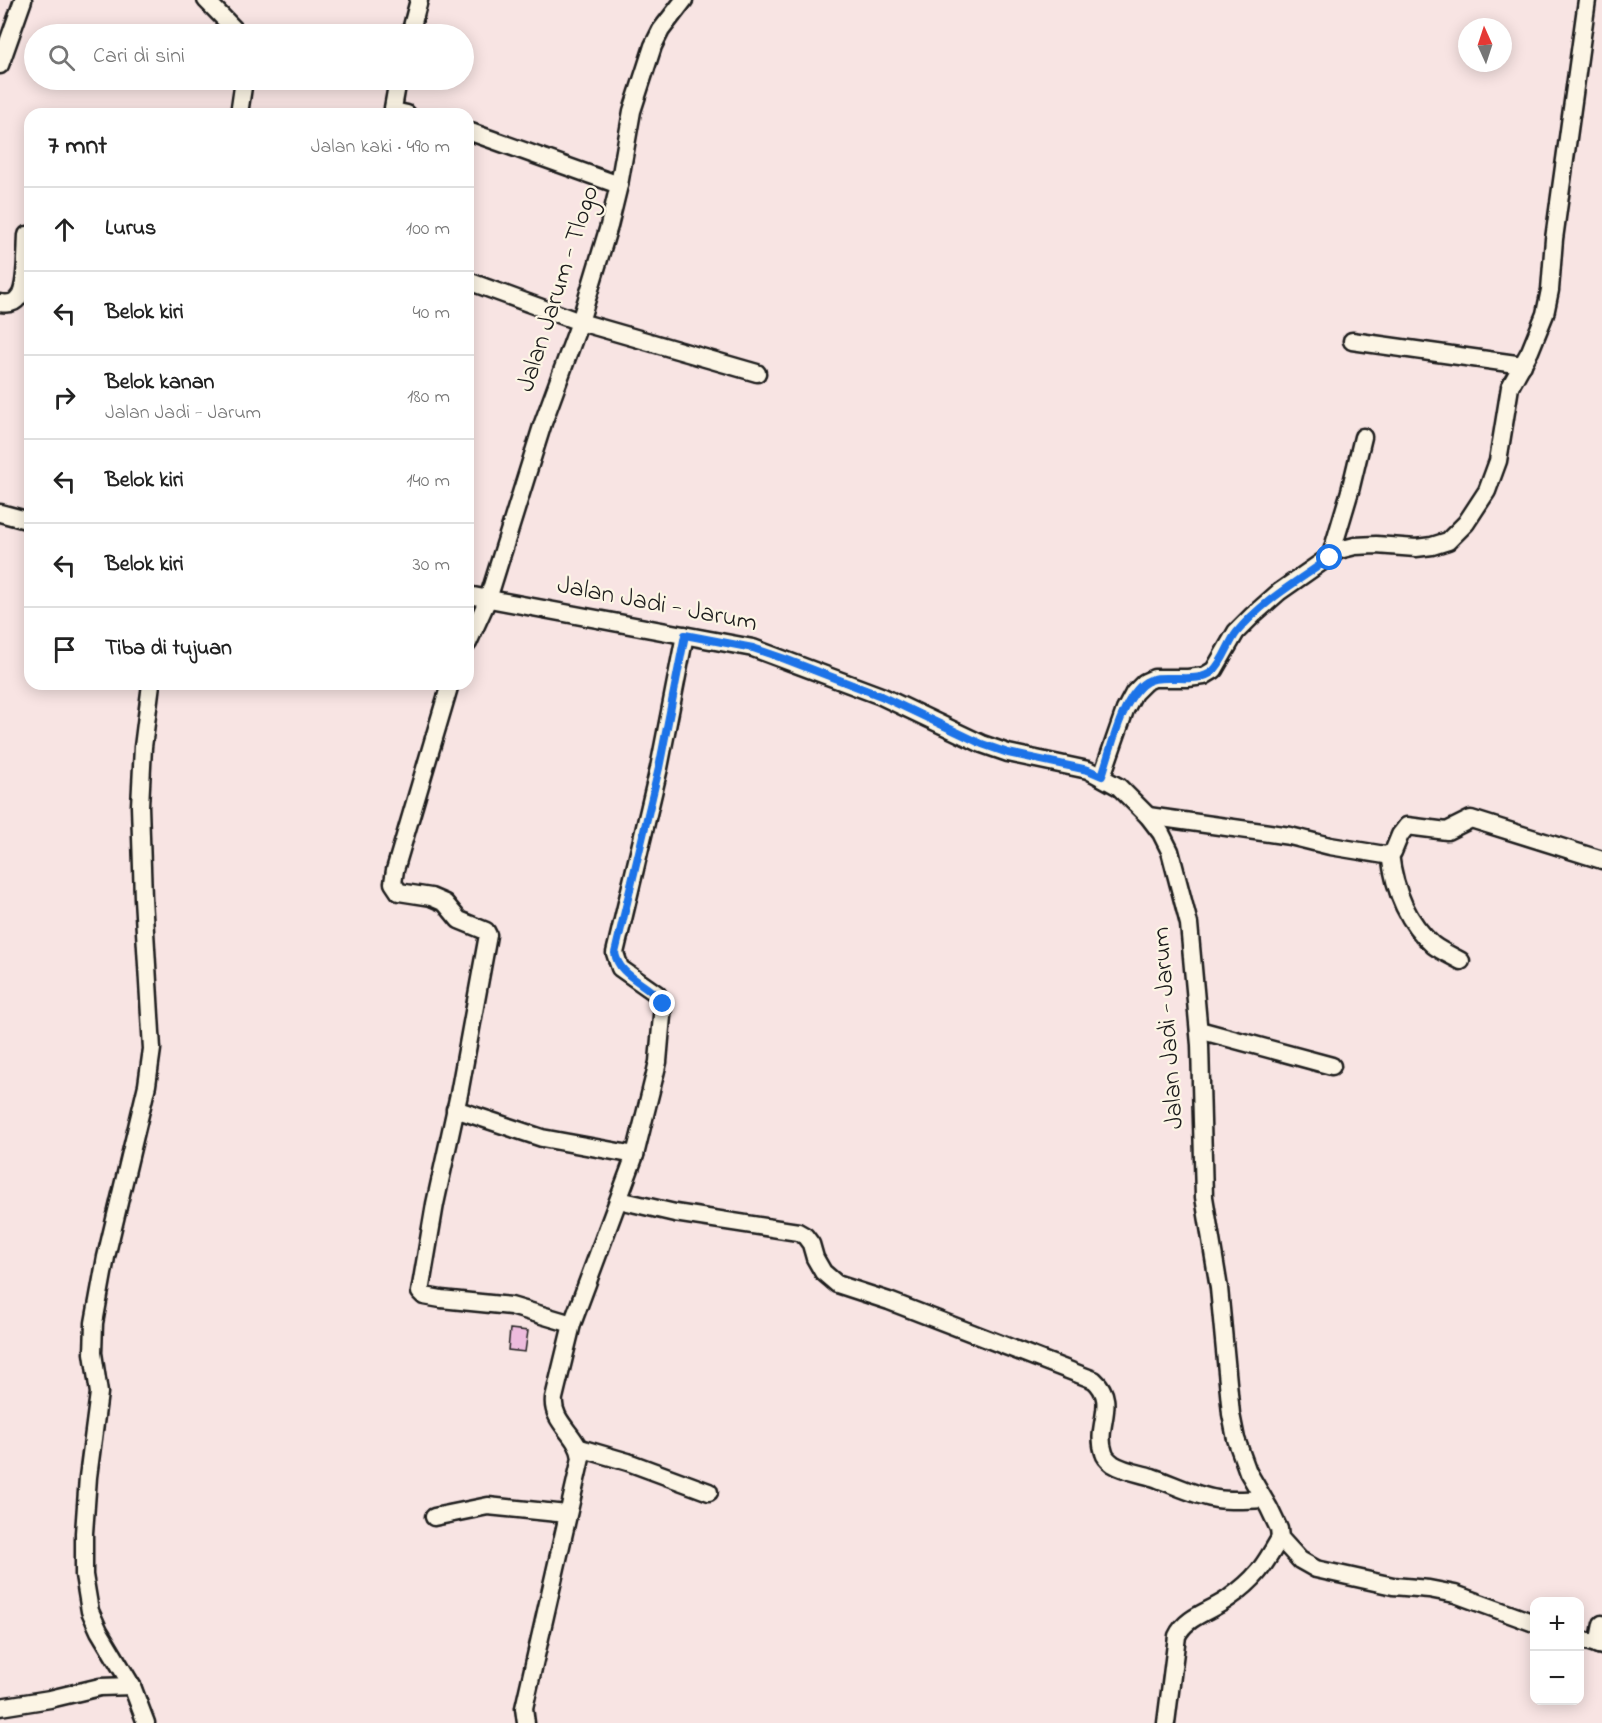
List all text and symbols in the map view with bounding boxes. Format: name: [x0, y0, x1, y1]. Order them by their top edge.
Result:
north arrow: [1458, 18, 1512, 72]
search box: [24, 24, 474, 90]
icon: search: [45, 41, 78, 74]
text: Cari di sini: [93, 41, 185, 73]
text: 7 mnt: [48, 128, 107, 166]
text: Jalan kaki · 490 m: [311, 133, 450, 162]
street label: Jalan Jarum - Tlogo: [508, 181, 610, 397]
icon: ahead: [48, 213, 81, 246]
text: Lurus: [105, 213, 156, 245]
text: 100 m: [406, 215, 450, 244]
icon: left: [48, 297, 81, 330]
text: Belok kiri: [105, 297, 184, 329]
text: 40 m: [413, 299, 450, 328]
text: Belok kanan: [105, 367, 214, 399]
icon: right: [48, 381, 81, 414]
text: 180 m: [407, 383, 450, 412]
text: Jalan Jadi - Jarum: [105, 399, 261, 428]
icon: left: [48, 465, 81, 498]
text: Belok kiri: [105, 465, 184, 497]
text: 140 m: [406, 467, 450, 496]
route start: [1316, 544, 1342, 570]
icon: left: [48, 549, 81, 582]
text: Belok kiri: [105, 549, 184, 581]
text: 30 m: [413, 551, 450, 580]
street label: Jalan Jadi - Jarum: [554, 567, 760, 643]
icon: arrive: [48, 633, 81, 666]
text: Tiba di tujuan: [105, 633, 232, 665]
street label: Jalan Jadi - Jarum: [1143, 925, 1195, 1131]
route end: [649, 990, 675, 1016]
map controls: [1530, 1597, 1584, 1705]
button: +: [1530, 1597, 1584, 1651]
button: −: [1530, 1651, 1584, 1705]

